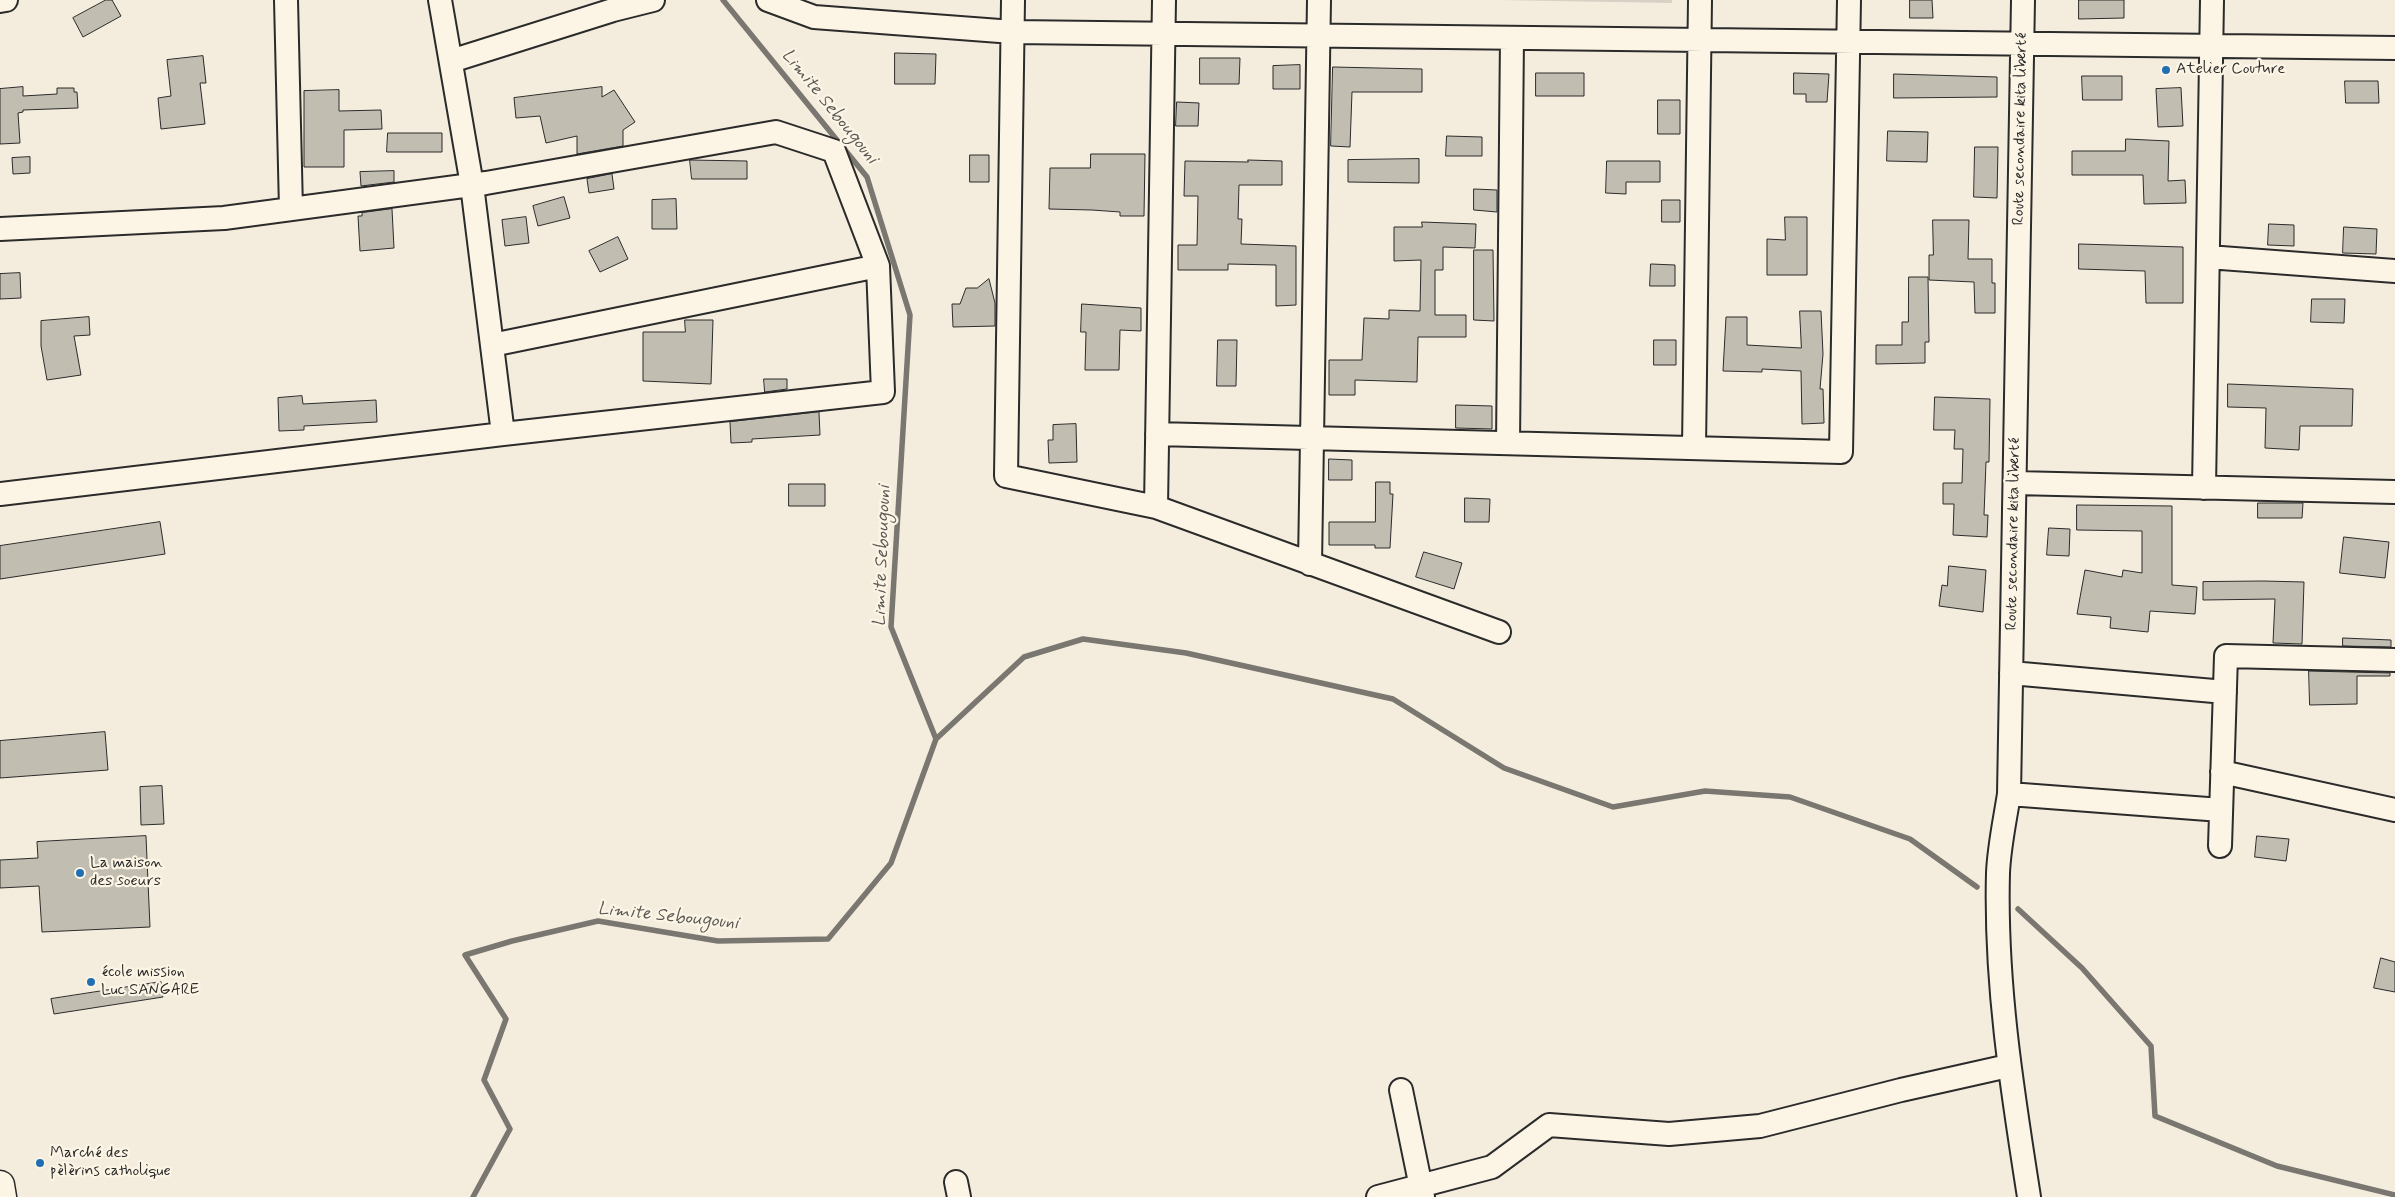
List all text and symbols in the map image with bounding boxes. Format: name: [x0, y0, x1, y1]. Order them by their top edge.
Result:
street label: Route secondaire kita liberté: [2010, 32, 2032, 226]
water label: Limite Sebougouni: [776, 45, 882, 169]
place label: Atelier Couture: [2176, 60, 2285, 80]
marker: Atelier Couture: [2160, 64, 2172, 76]
street label: Route secondaire kita liberté: [2003, 437, 2025, 631]
water label: Limite Sebougouni: [870, 485, 896, 627]
place label: La maison des soeurs: [90, 854, 163, 892]
marker: La maison des soeurs: [74, 867, 86, 879]
water label: Limite Sebougouni: [597, 899, 739, 935]
place label: école mission Luc SANGARE: [101, 963, 199, 1001]
marker: école mission Luc SANGARE: [85, 976, 97, 988]
place label: Marché des pèlèrins catholique: [50, 1144, 171, 1182]
marker: Marché des pèlèrins catholique: [34, 1157, 46, 1169]

